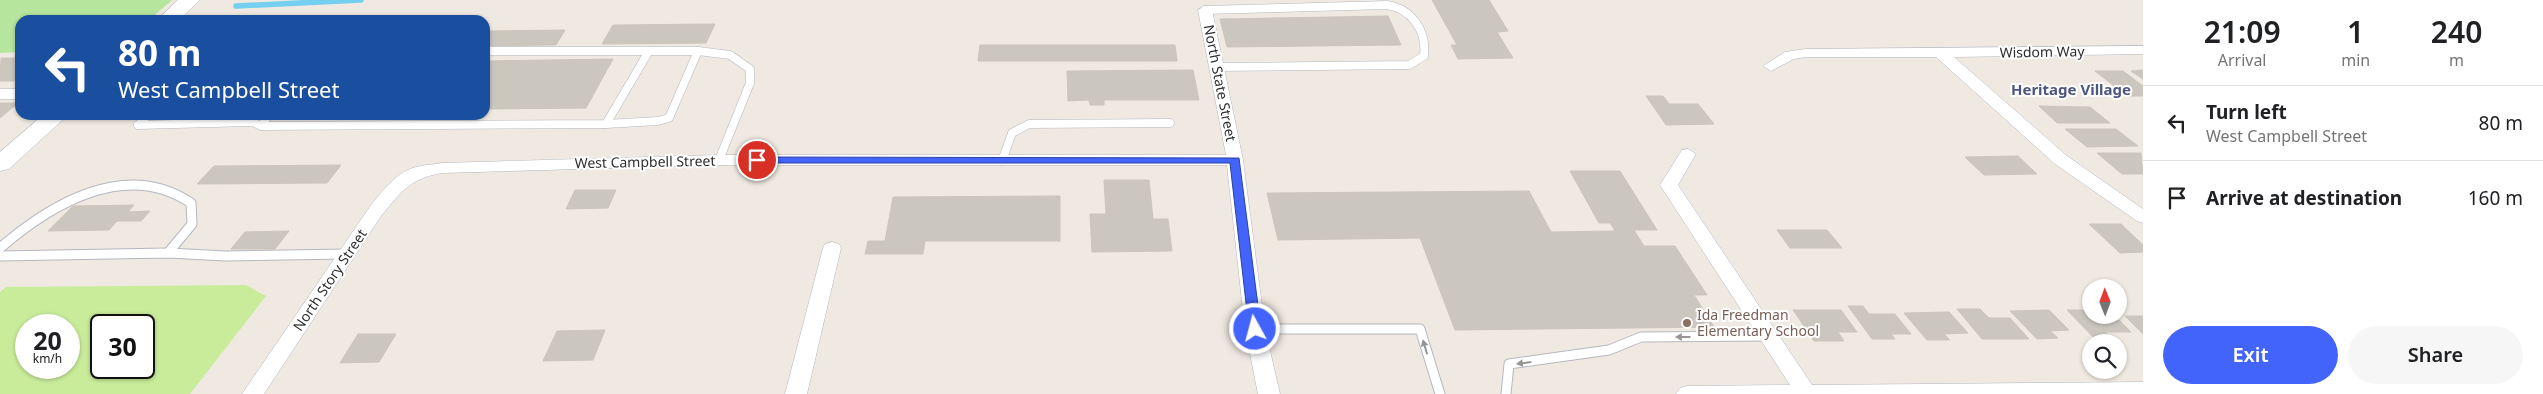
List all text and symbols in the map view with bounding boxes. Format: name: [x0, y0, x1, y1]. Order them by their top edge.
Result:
text: 21:09: [2204, 11, 2281, 52]
text: 1: [2347, 11, 2364, 52]
text: 240: [2431, 11, 2482, 52]
street label: North State Street: [1200, 23, 1241, 143]
text: 80 m: [118, 29, 201, 76]
icon: left: [35, 35, 100, 100]
street label: Wisdom Way: [1999, 41, 2085, 62]
text: Arrival: [2218, 49, 2267, 71]
text: min: [2341, 49, 2370, 71]
text: m: [2449, 49, 2464, 71]
text: West Campbell Street: [118, 74, 339, 104]
district label: Heritage Village: [2011, 79, 2131, 99]
text: Turn left: [2206, 99, 2287, 125]
icon: left: [2163, 109, 2191, 137]
text: 80 m: [2479, 110, 2523, 136]
text: West Campbell Street: [2206, 125, 2367, 147]
pin: [736, 139, 778, 181]
icon: arrive: [743, 146, 771, 174]
street label: West Campbell Street: [574, 151, 716, 172]
icon: arrive: [2163, 184, 2191, 212]
text: Arrive at destination: [2206, 185, 2402, 211]
text: 160 m: [2468, 185, 2523, 211]
street label: North Story Street: [288, 225, 371, 334]
north arrow: [2082, 279, 2128, 324]
map controls: [2082, 279, 2127, 379]
position arrow: [1228, 302, 1280, 354]
place label: Ida Freedman Elementary School: [1697, 305, 1819, 340]
speed limit sign: 30: [90, 314, 155, 379]
marker: Ida Freedman Elementary School: [1681, 317, 1693, 329]
text: 20: [33, 323, 62, 357]
button: Exit: [2163, 326, 2338, 384]
button: Share: [2348, 326, 2523, 384]
one-way arrow: [1675, 333, 1691, 341]
button: search: [2082, 334, 2127, 379]
one-way arrow: [1421, 340, 1429, 355]
text: km/h: [33, 350, 62, 367]
one-way arrow: [1516, 359, 1532, 367]

